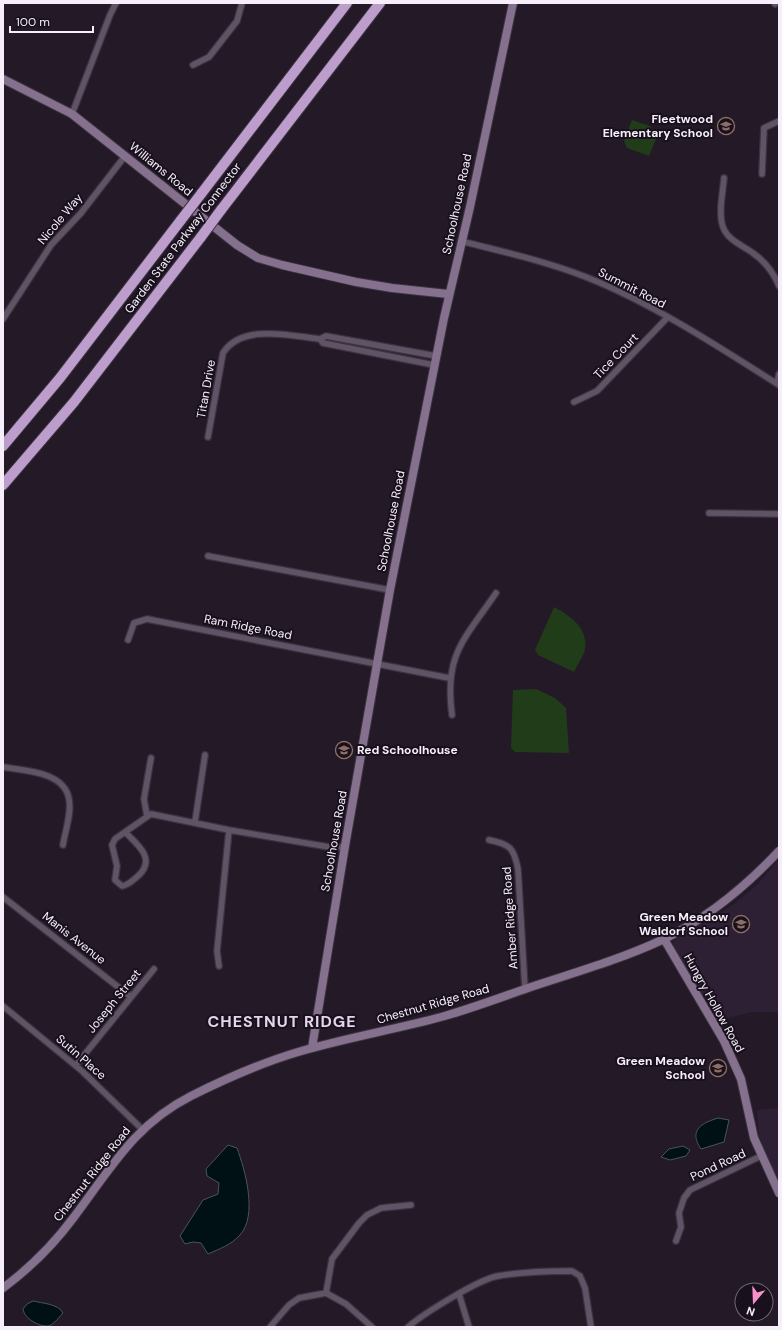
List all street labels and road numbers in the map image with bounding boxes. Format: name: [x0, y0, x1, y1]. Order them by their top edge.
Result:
street label: Williams Road: [126, 139, 196, 199]
street label: Schoolhouse Road: [439, 152, 475, 256]
street label: Garden State Parkway Connector: [121, 159, 245, 317]
street label: Nicole Way: [34, 190, 86, 248]
street label: Summit Road: [595, 264, 669, 312]
street label: Tice Court: [590, 329, 642, 383]
street label: Titan Drive: [193, 358, 219, 420]
street label: Schoolhouse Road: [373, 469, 409, 573]
street label: Ram Ridge Road: [203, 611, 293, 643]
street label: Schoolhouse Road: [317, 789, 351, 893]
street label: Amber Ridge Road: [498, 866, 522, 970]
street label: Manis Avenue: [39, 908, 109, 968]
street label: Hungry Hollow Road: [680, 951, 748, 1055]
street label: Joseph Street: [83, 966, 145, 1036]
street label: Chestnut Ridge Road: [375, 980, 491, 1028]
street label: Sutin Place: [53, 1031, 110, 1083]
street label: Chestnut Ridge Road: [50, 1123, 134, 1225]
street label: Pond Road: [688, 1145, 748, 1185]

